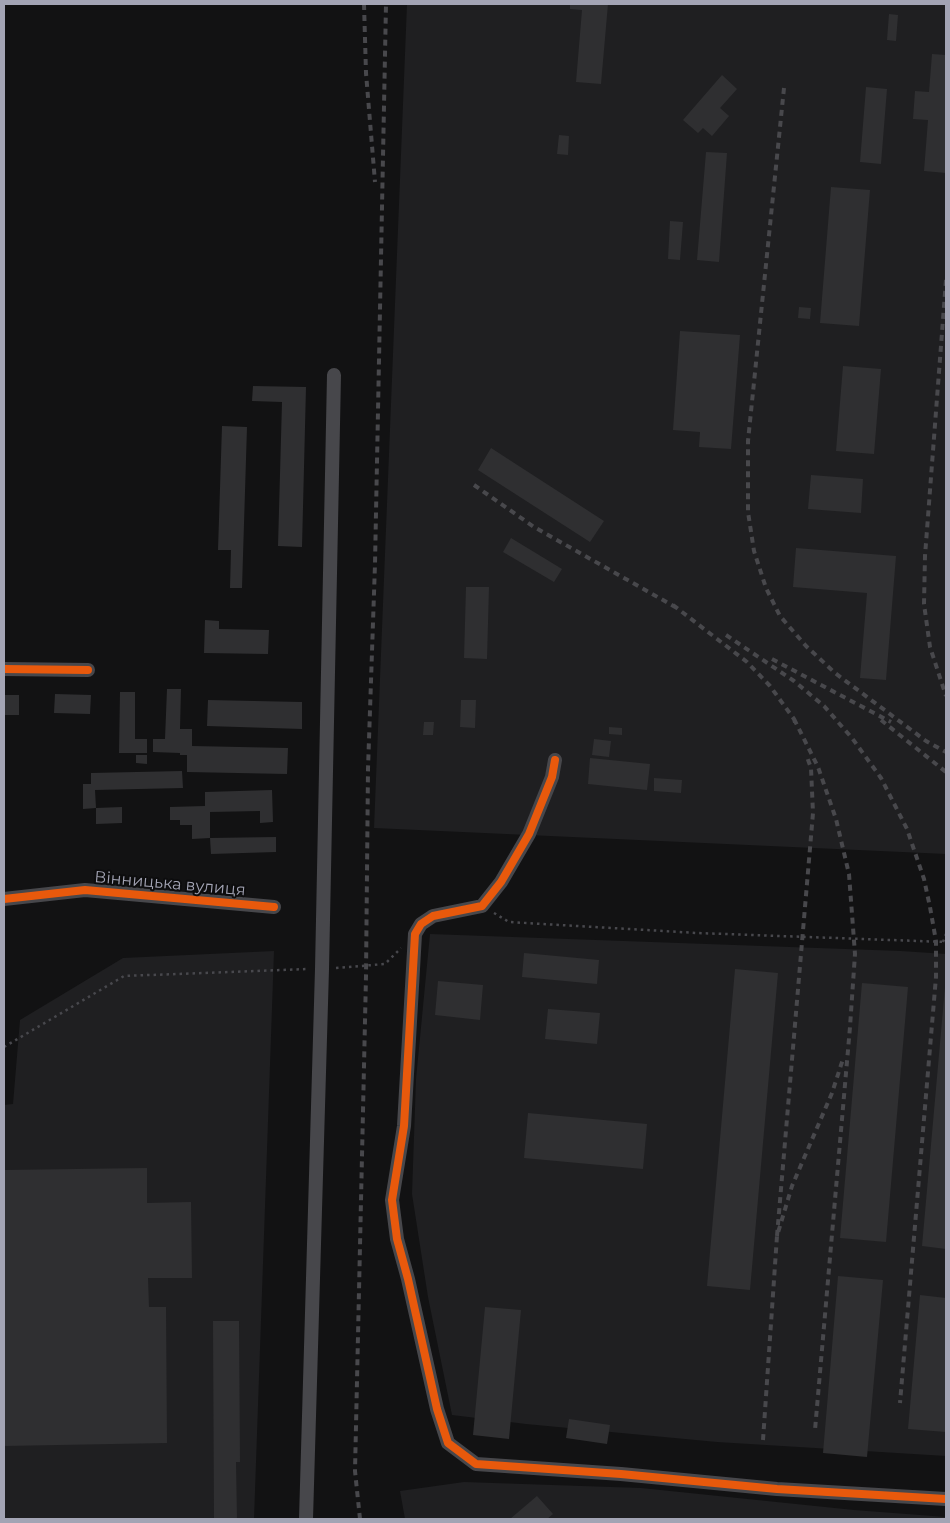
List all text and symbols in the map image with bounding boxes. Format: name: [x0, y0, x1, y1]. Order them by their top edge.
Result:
street label: Вінницька вулиця: [94, 868, 246, 900]

